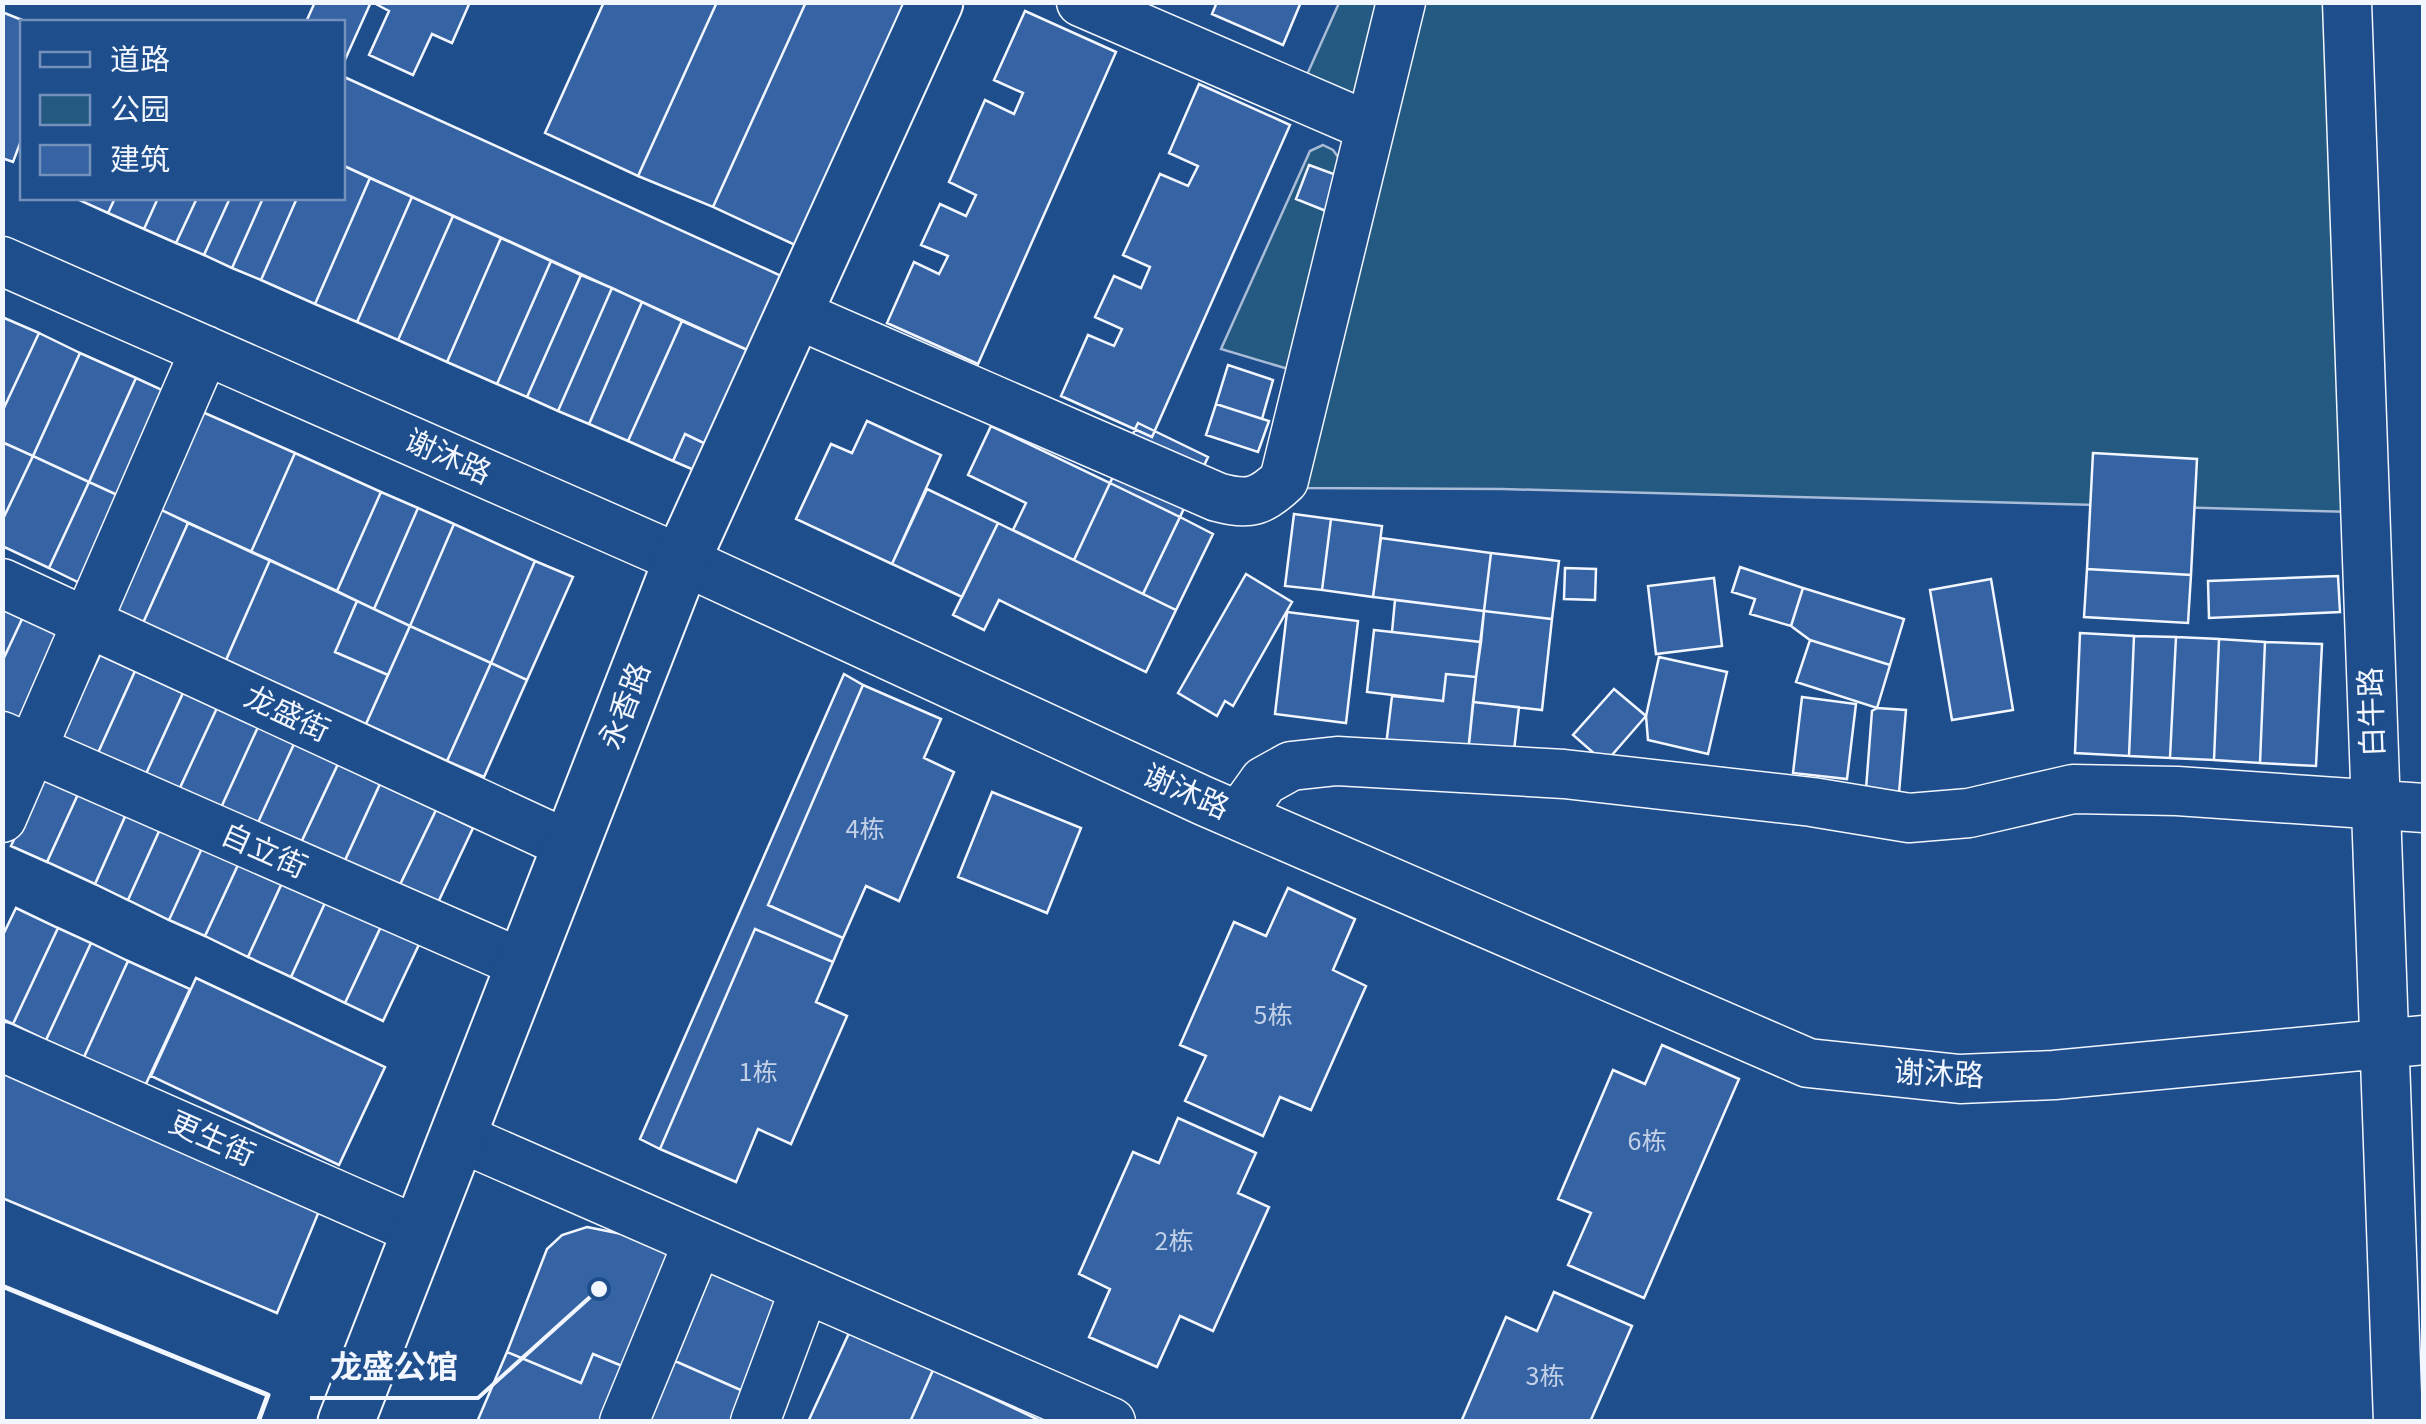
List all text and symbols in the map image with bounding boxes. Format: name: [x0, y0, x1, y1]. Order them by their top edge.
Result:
legend: [20, 20, 345, 200]
text: 道路: [110, 35, 170, 79]
text: 公园: [110, 85, 170, 129]
text: 建筑: [110, 135, 170, 179]
street label: 谢沐路: [399, 416, 499, 493]
street label: 永香路: [586, 655, 659, 755]
street label: 白牛路: [2345, 666, 2393, 758]
street label: 龙盛街: [238, 672, 338, 750]
street label: 谢沐路: [1137, 751, 1237, 828]
house number: 4栋: [846, 809, 884, 845]
street label: 自立街: [215, 810, 315, 887]
house number: 5栋: [1254, 995, 1292, 1031]
street label: 谢沐路: [1893, 1047, 1985, 1095]
house number: 1栋: [739, 1052, 777, 1088]
street label: 更生街: [163, 1098, 263, 1175]
house number: 6栋: [1628, 1121, 1666, 1157]
house number: 2栋: [1155, 1221, 1193, 1257]
callout: 龙盛公馆: [310, 1336, 478, 1398]
text: 龙盛公馆: [330, 1341, 458, 1387]
house number: 3栋: [1526, 1356, 1564, 1392]

